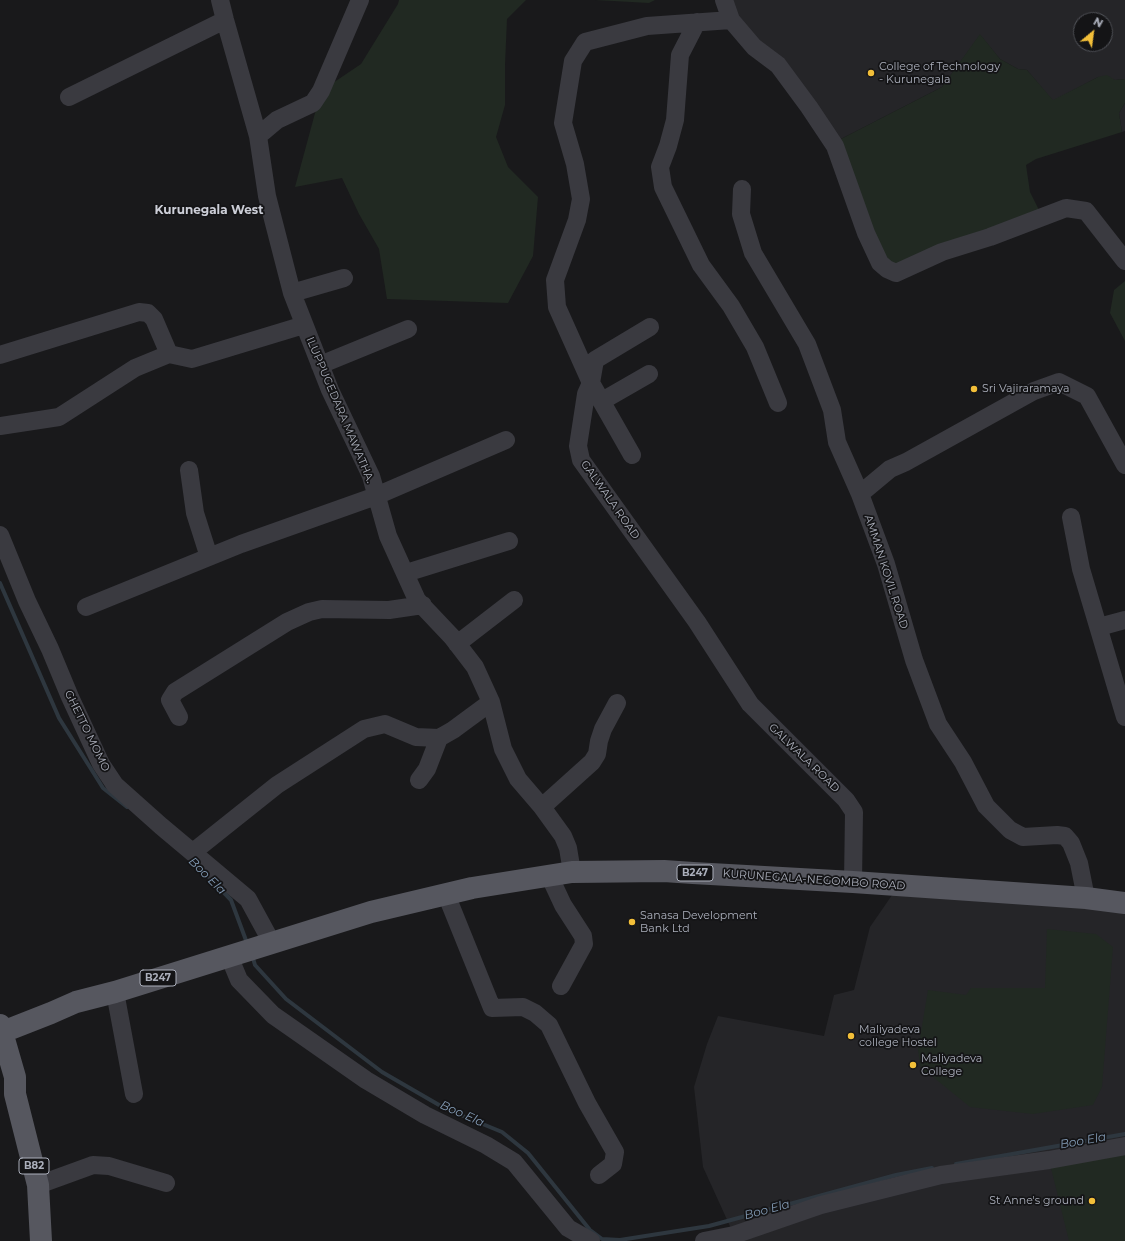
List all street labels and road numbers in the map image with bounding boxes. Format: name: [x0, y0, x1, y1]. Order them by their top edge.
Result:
street label: ILUPPUGEDARA MAWATHA.: [303, 335, 377, 485]
street label: GALWALA ROAD: [578, 458, 642, 542]
street label: AMMAN KOVIL ROAD: [861, 513, 911, 631]
street label: GHETTO MOMO: [62, 688, 112, 774]
street label: GALWALA ROAD: [766, 721, 842, 795]
road number: B247: [677, 865, 713, 881]
street label: KURUNEGALA-NEGOMBO ROAD: [722, 867, 906, 893]
road number: B247: [140, 970, 176, 986]
road number: B82: [19, 1158, 49, 1174]

